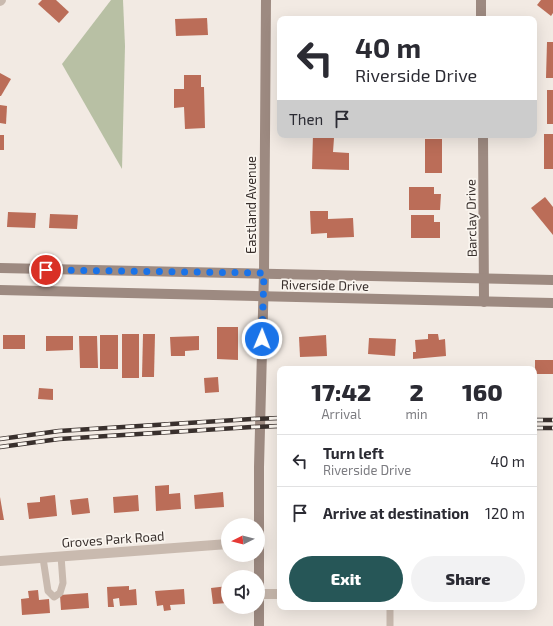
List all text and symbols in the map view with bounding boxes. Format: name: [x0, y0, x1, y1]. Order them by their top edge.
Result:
text: 40 m: [355, 30, 421, 64]
icon: left: [289, 32, 341, 84]
text: Riverside Drive: [355, 64, 477, 86]
icon: arrive: [331, 108, 353, 130]
text: Then: [289, 110, 323, 128]
street label: Eastland Avenue: [243, 156, 259, 254]
street label: Barclay Drive: [462, 179, 480, 257]
pin: [29, 253, 63, 287]
icon: arrive: [35, 259, 57, 281]
street label: Riverside Drive: [281, 276, 369, 294]
position arrow: [241, 318, 283, 360]
text: 17:42: [311, 377, 371, 406]
text: 2: [409, 377, 424, 406]
text: 160: [462, 377, 503, 406]
text: Arrival: [321, 406, 361, 422]
text: min: [405, 406, 428, 422]
text: m: [477, 406, 488, 422]
text: Turn left: [323, 444, 384, 462]
icon: left: [289, 450, 311, 472]
text: 40 m: [490, 452, 525, 470]
text: Riverside Drive: [323, 462, 411, 478]
icon: arrive: [289, 502, 311, 524]
text: Arrive at destination: [323, 504, 469, 522]
text: 120 m: [485, 504, 525, 522]
north arrow: [221, 518, 265, 562]
map controls: [221, 518, 265, 614]
street label: Groves Park Road: [61, 527, 165, 551]
button: Exit: [289, 556, 403, 602]
button: Share: [411, 556, 525, 602]
button: sound: [221, 570, 265, 614]

